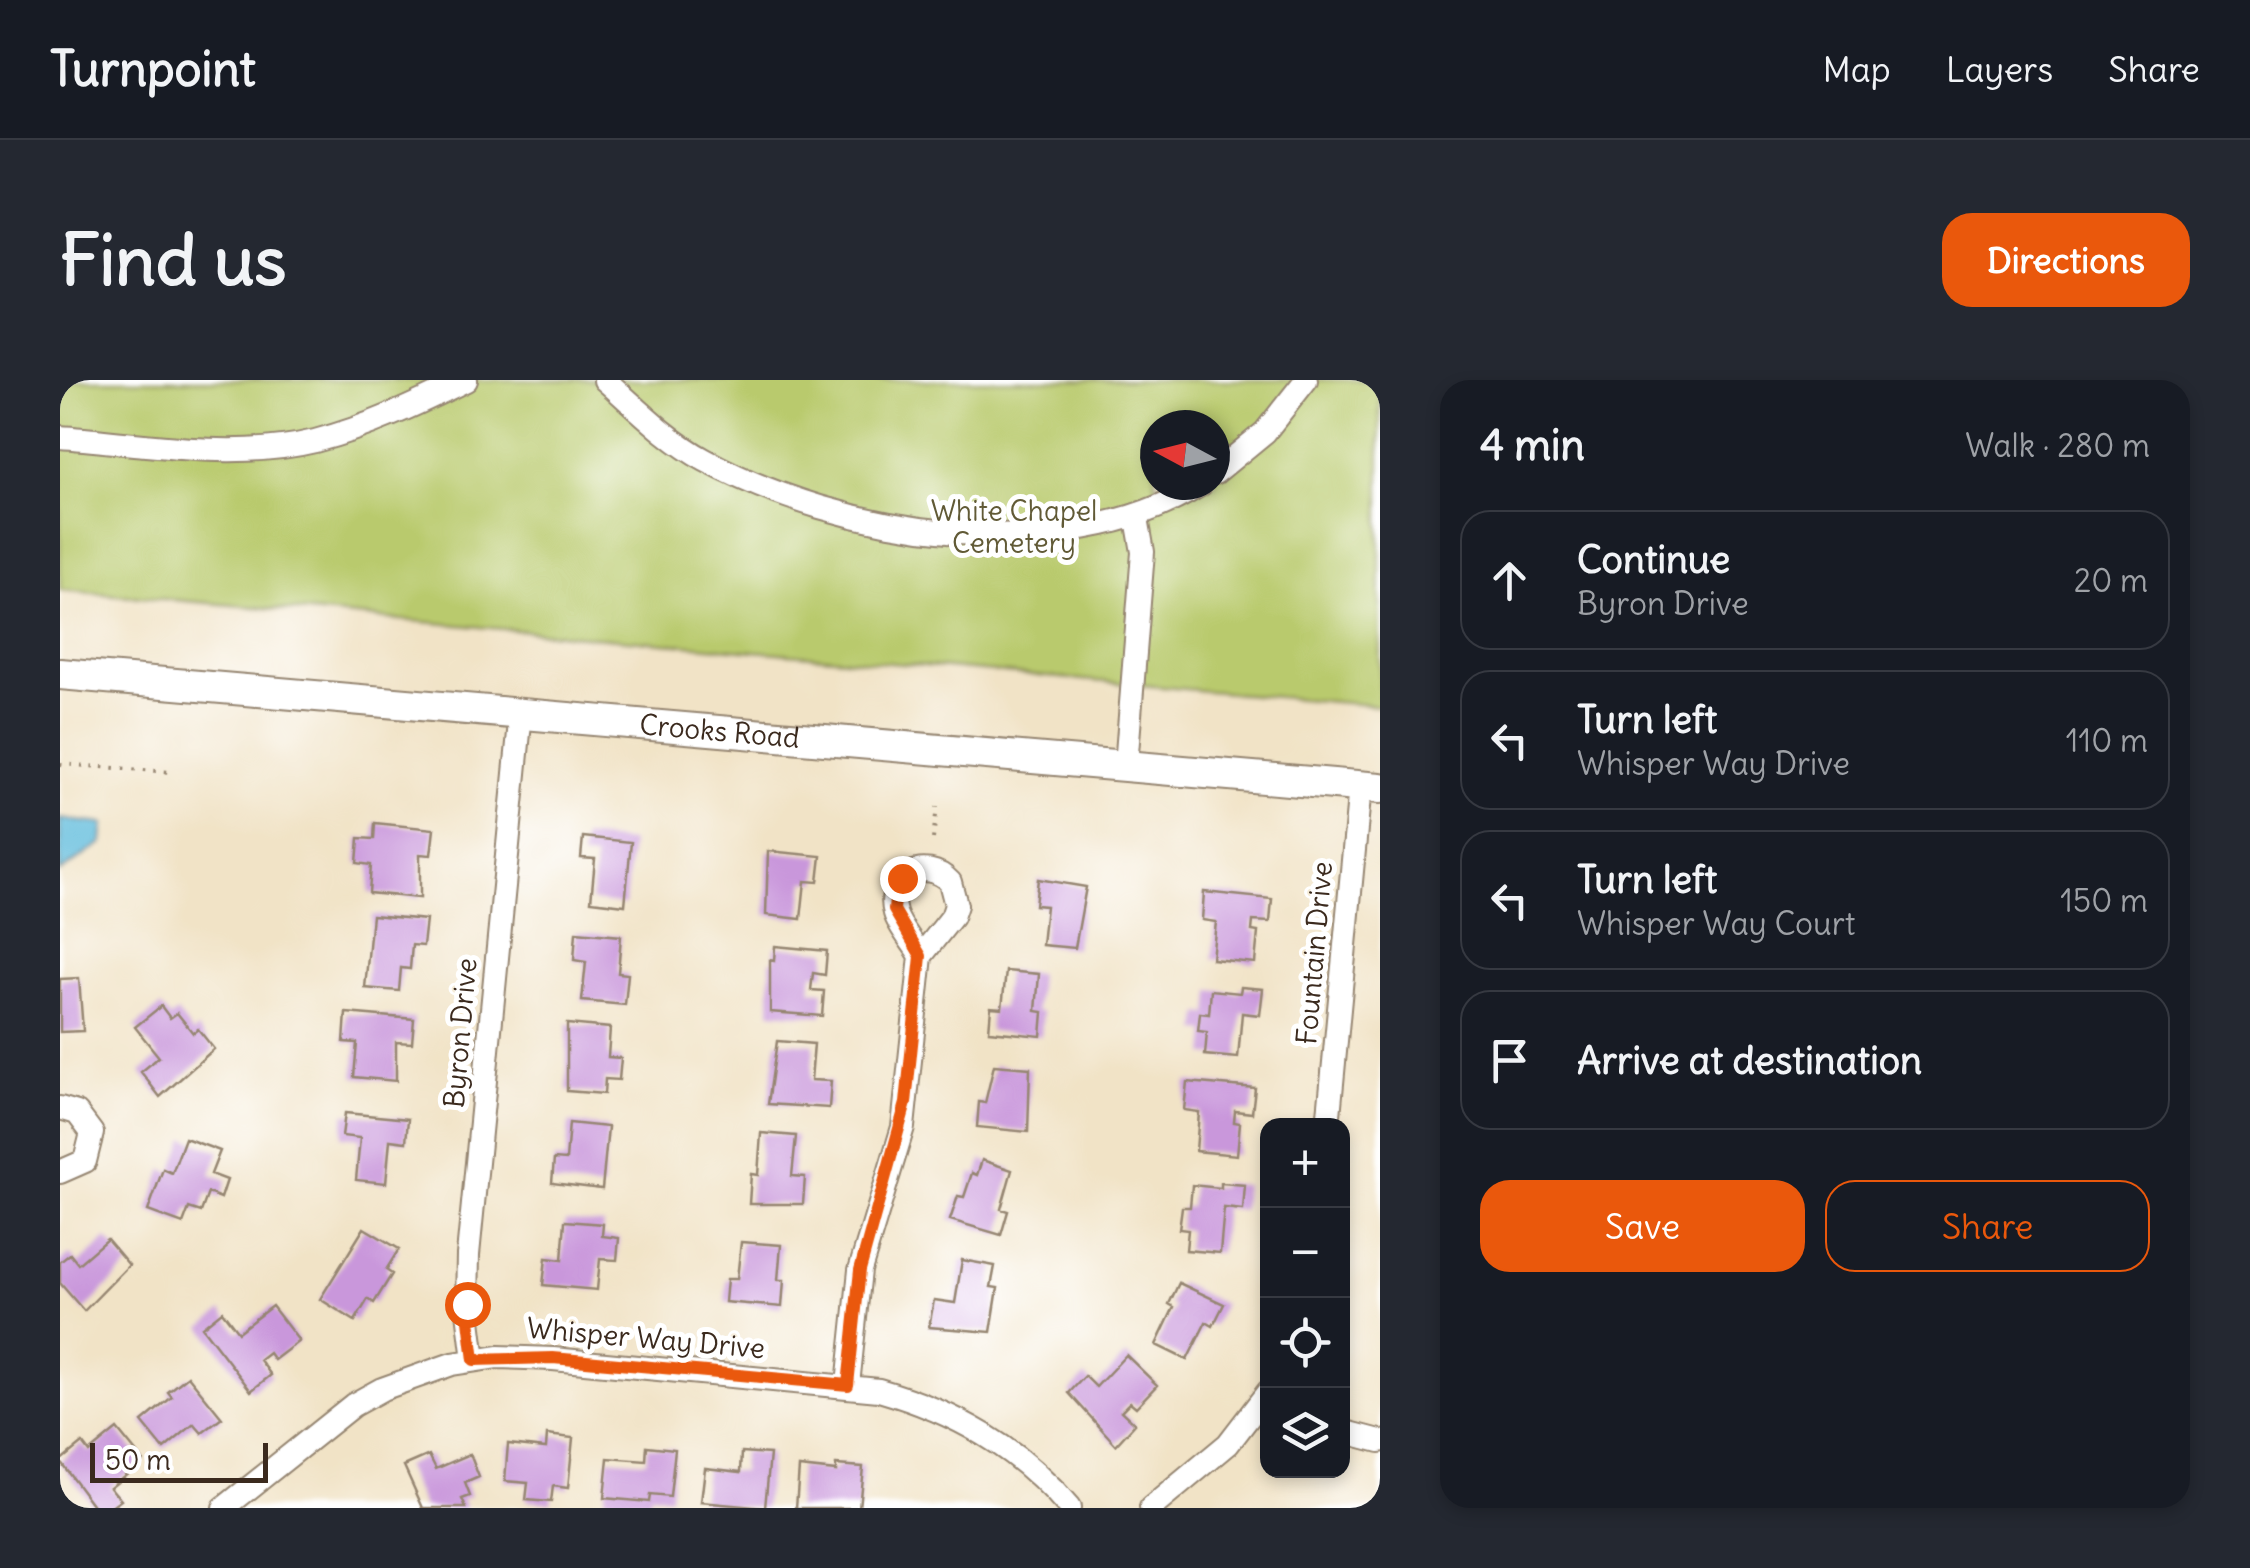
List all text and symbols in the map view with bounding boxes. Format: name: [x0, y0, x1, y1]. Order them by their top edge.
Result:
text: Turnpoint: [50, 39, 256, 99]
text: Map: [1823, 47, 1891, 91]
text: Layers: [1946, 47, 2053, 91]
text: Share: [2108, 47, 2200, 91]
button: Directions: [1942, 213, 2190, 307]
text: Find us: [60, 216, 286, 304]
north arrow: [1140, 410, 1230, 500]
text: 4 min: [1480, 419, 1585, 471]
text: Walk · 280 m: [1965, 425, 2150, 466]
park label: White Chapel Cemetery: [931, 493, 1097, 561]
text: Continue: [1577, 536, 1730, 583]
icon: ahead: [1482, 553, 1537, 608]
text: 20 m: [2074, 560, 2148, 601]
text: Byron Drive: [1577, 583, 1749, 624]
text: Turn left: [1577, 696, 1717, 743]
street label: Crooks Road: [638, 706, 801, 756]
icon: left: [1482, 713, 1537, 768]
text: 110 m: [2066, 720, 2148, 761]
text: Whisper Way Drive: [1577, 743, 1850, 784]
route end: [880, 856, 926, 902]
text: Turn left: [1577, 856, 1717, 903]
street label: Fountain Drive: [1288, 860, 1340, 1046]
icon: left: [1482, 873, 1537, 928]
text: 150 m: [2060, 880, 2148, 921]
text: Whisper Way Court: [1577, 903, 1856, 944]
street label: Byron Drive: [436, 957, 484, 1109]
icon: arrive: [1482, 1033, 1537, 1088]
text: Arrive at destination: [1577, 1037, 1922, 1084]
map controls: [1260, 1118, 1350, 1478]
button: +: [1260, 1118, 1350, 1208]
button: Save: [1480, 1180, 1805, 1272]
button: Share: [1825, 1180, 2150, 1272]
button: −: [1260, 1208, 1350, 1298]
route start: [445, 1282, 491, 1328]
button: locate: [1260, 1298, 1350, 1388]
street label: Whisper Way Drive: [525, 1310, 767, 1366]
button: layers: [1260, 1388, 1350, 1478]
scale bar: [90, 1438, 268, 1482]
text: 50 m: [105, 1442, 171, 1478]

